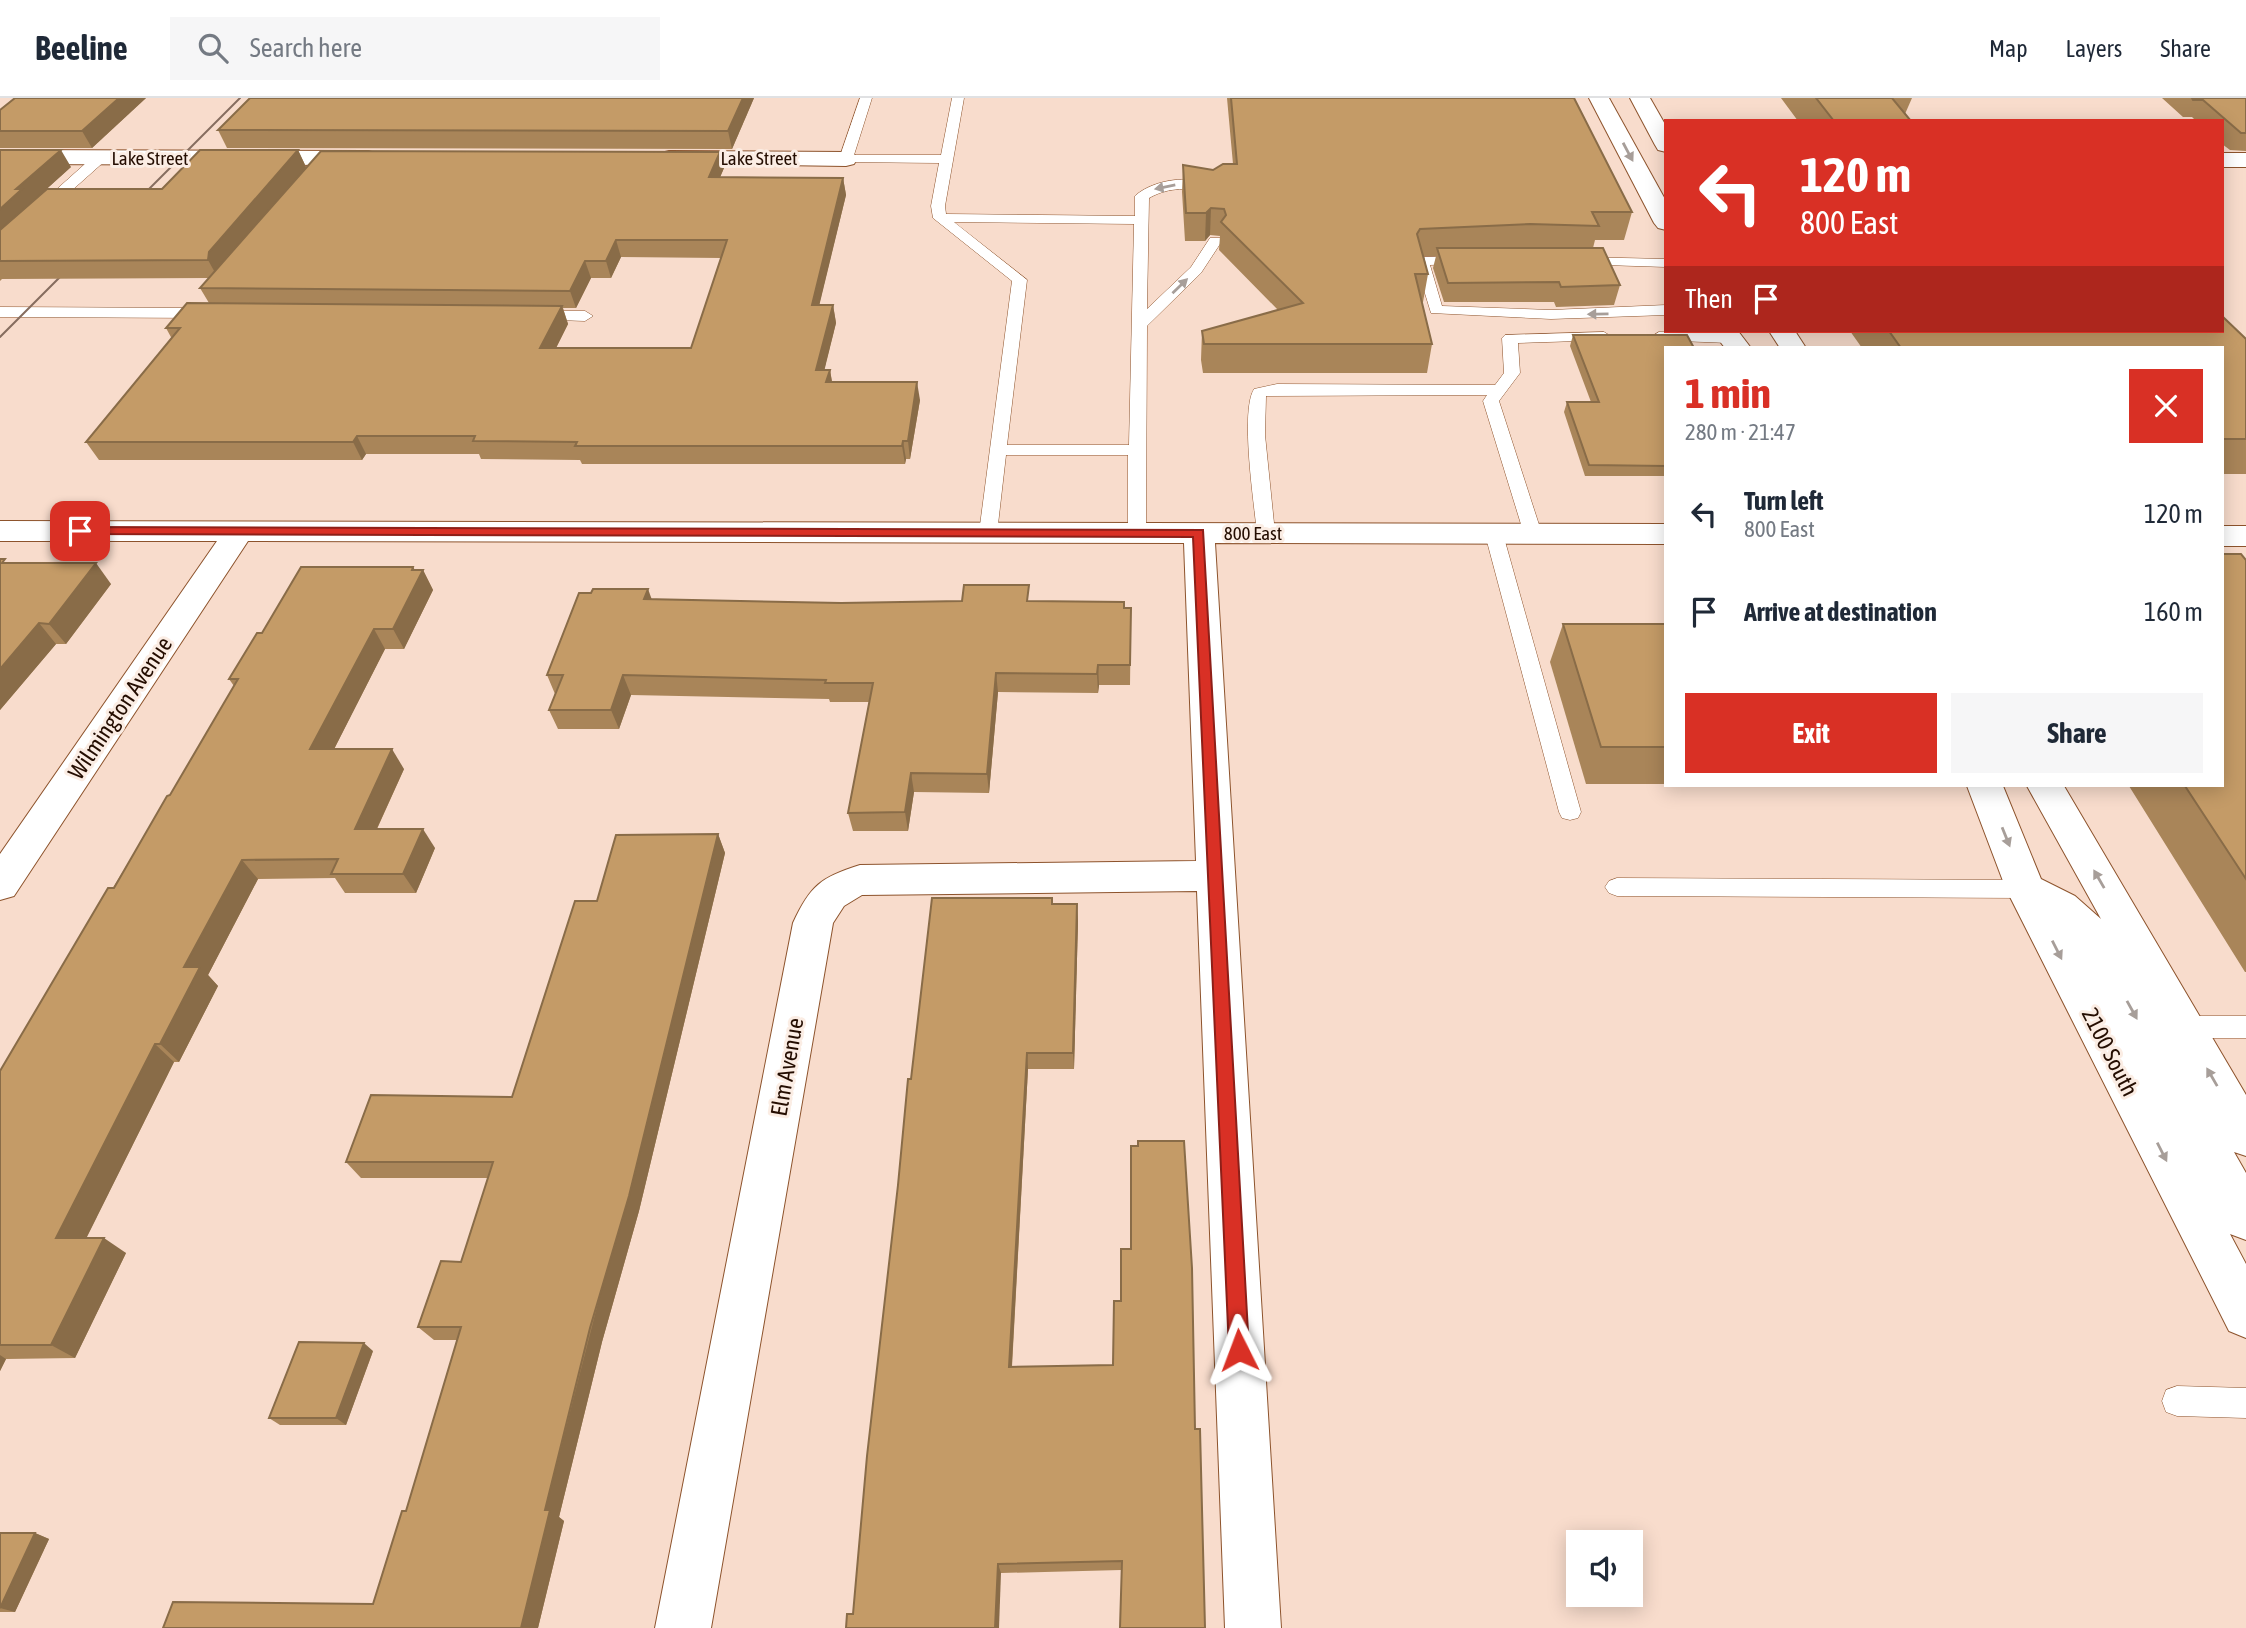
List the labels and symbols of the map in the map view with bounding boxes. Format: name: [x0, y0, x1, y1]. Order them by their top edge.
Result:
one-way arrow: [1622, 143, 1634, 163]
street label: Lake Street: [111, 147, 189, 169]
street label: Lake Street: [720, 147, 798, 169]
one-way arrow: [1153, 182, 1175, 193]
one-way arrow: [1171, 277, 1188, 294]
one-way arrow: [1587, 308, 1609, 320]
pin: [50, 501, 110, 561]
street label: 800 East: [1224, 522, 1282, 544]
street label: Wilmington Avenue: [63, 632, 177, 784]
one-way arrow: [2000, 827, 2011, 848]
one-way arrow: [2093, 870, 2105, 889]
one-way arrow: [2052, 940, 2063, 960]
one-way arrow: [2126, 1001, 2138, 1020]
street label: 2100 South: [2077, 1003, 2143, 1101]
street label: Elm Avenue: [766, 1016, 808, 1118]
one-way arrow: [2206, 1067, 2218, 1086]
one-way arrow: [2156, 1142, 2167, 1162]
position arrow: [1202, 1313, 1276, 1387]

